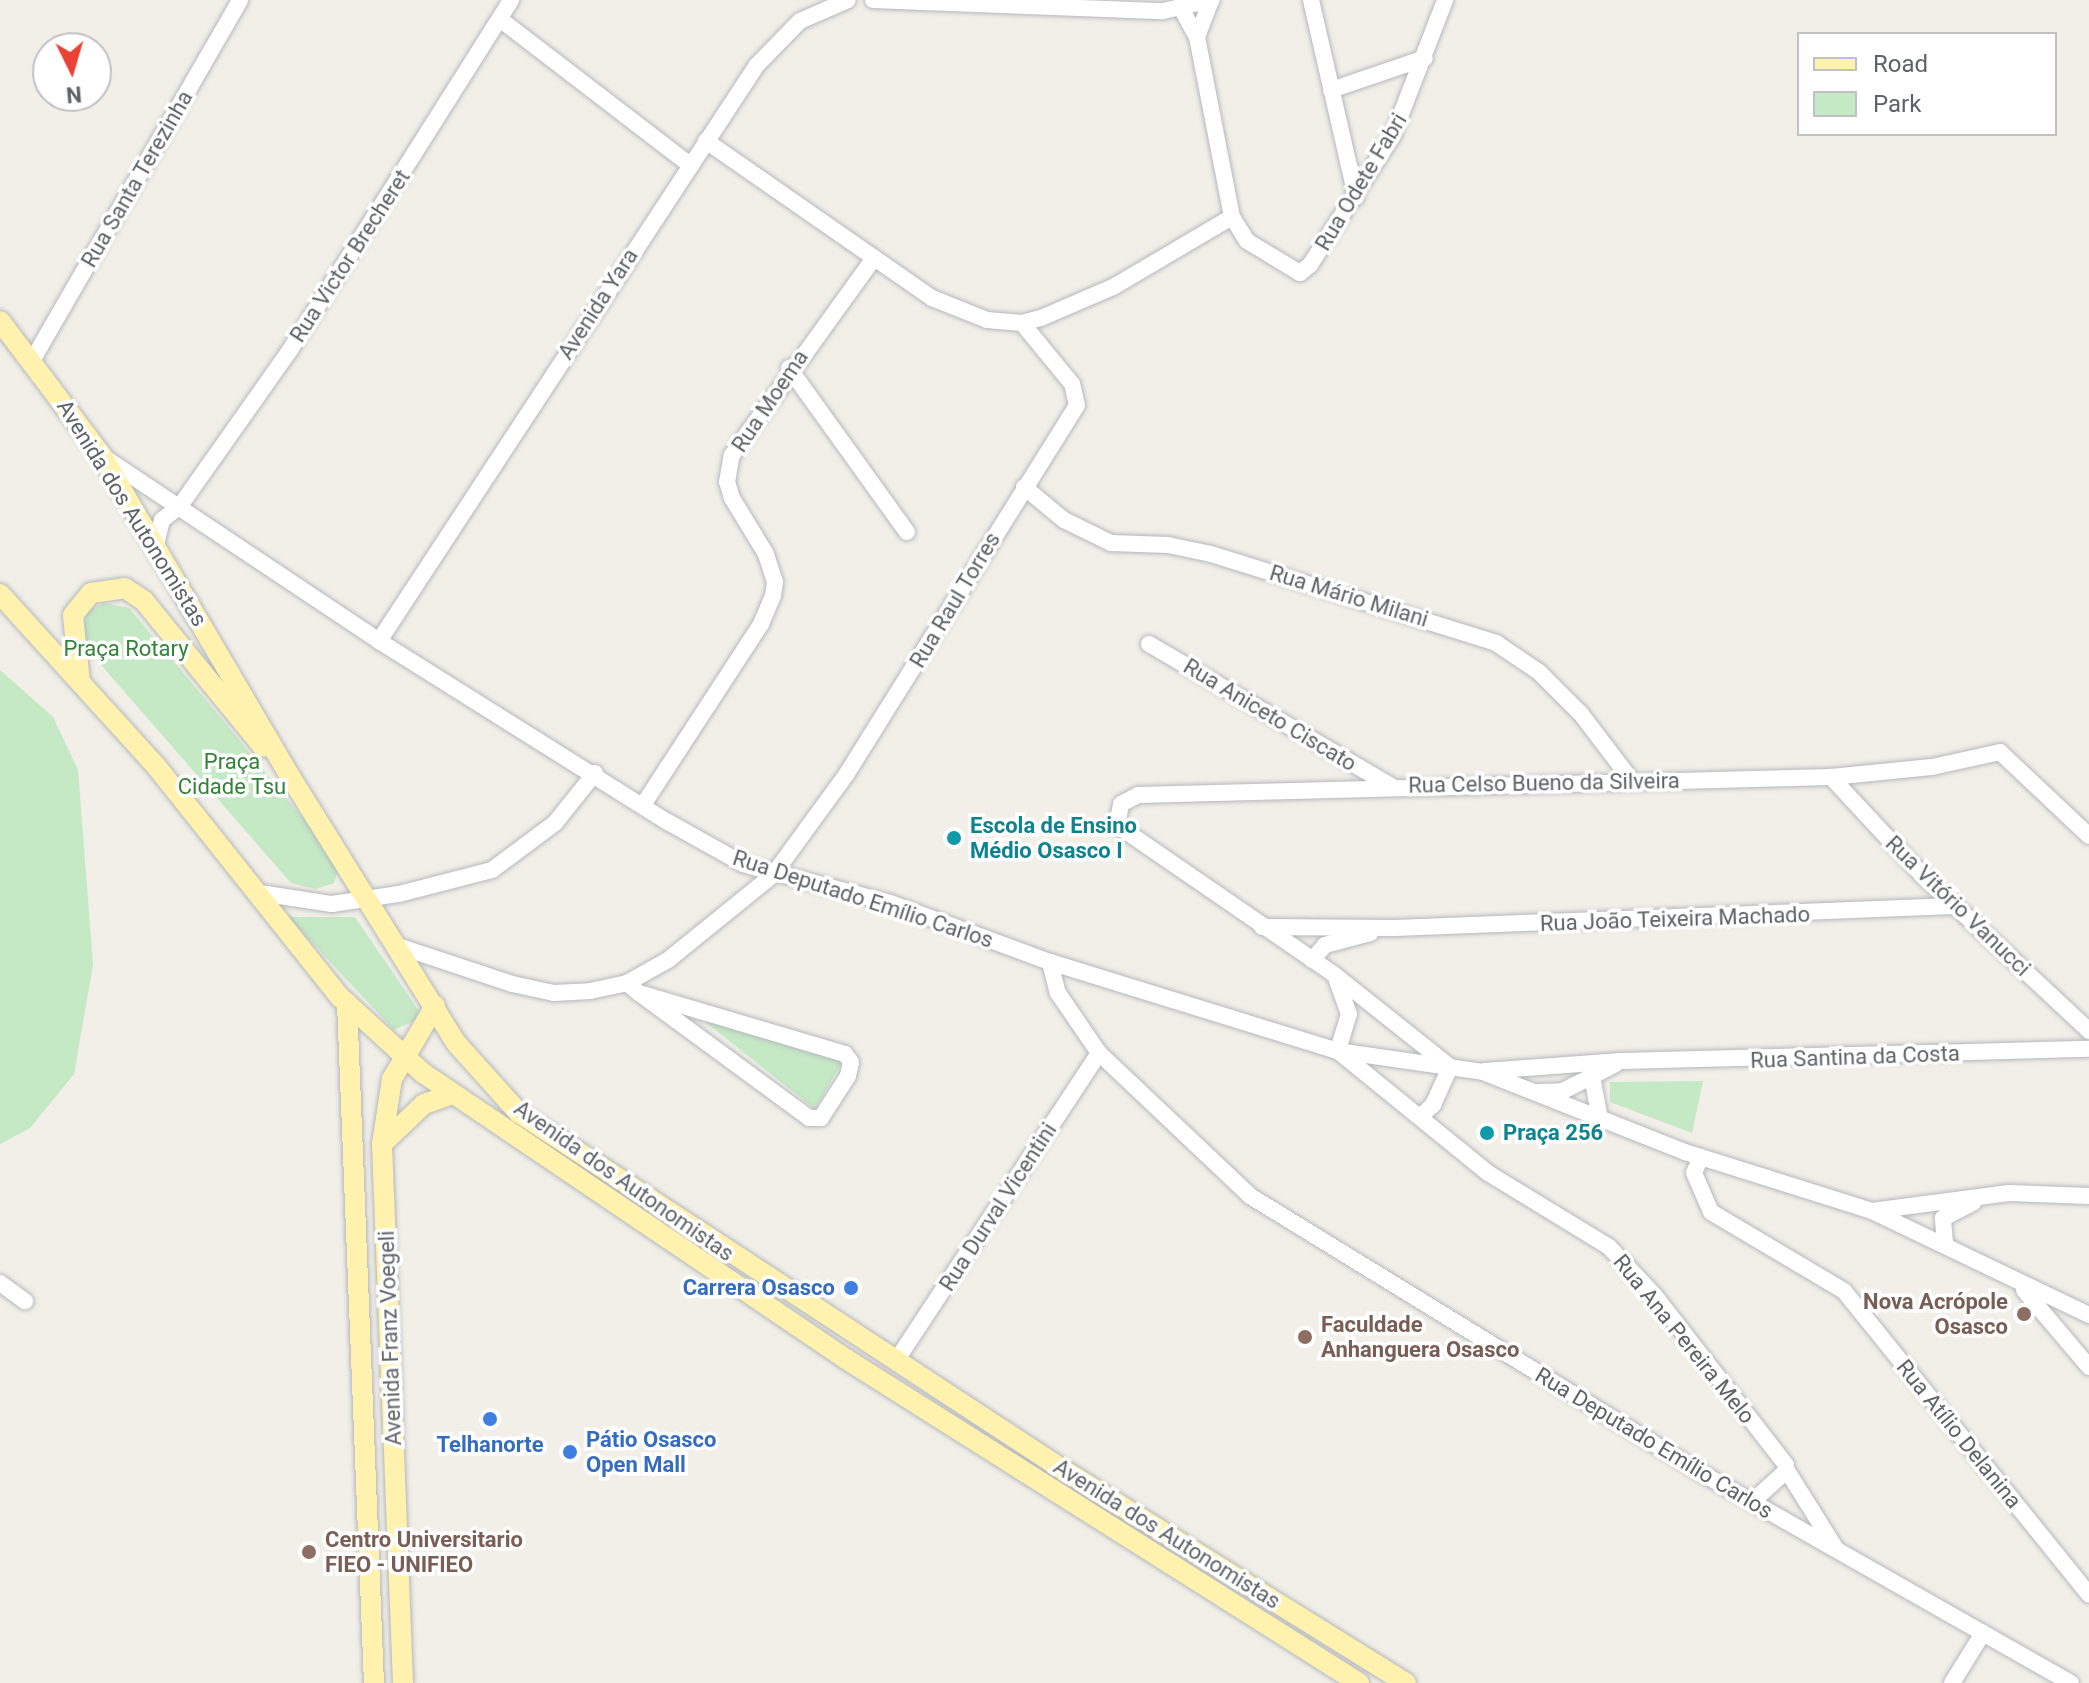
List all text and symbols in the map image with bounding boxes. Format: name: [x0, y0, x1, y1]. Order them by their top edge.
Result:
north arrow: [32, 32, 112, 112]
legend: [1797, 32, 2057, 136]
text: Road: [1873, 50, 1928, 78]
text: N: [65, 81, 83, 108]
street label: Rua Santa Terezinha: [76, 86, 198, 272]
text: Park: [1873, 90, 1921, 118]
street label: Rua Odete Fabri: [1310, 109, 1412, 255]
street label: Rua Victor Brecheret: [284, 165, 416, 347]
street label: Avenida Yara: [552, 244, 644, 364]
street label: Rua Moema: [726, 345, 814, 457]
street label: Avenida dos Autonomistas: [51, 395, 213, 631]
street label: Rua Raul Torres: [904, 527, 1006, 673]
street label: Rua Mário Milani: [1267, 559, 1431, 633]
park label: Praça Rotary: [63, 636, 189, 662]
street label: Rua Aniceto Ciscato: [1179, 653, 1361, 777]
park label: Praça Cidade Tsu: [178, 748, 286, 800]
street label: Rua Celso Bueno da Silveira: [1408, 767, 1680, 799]
place label: Escola de Ensino Médio Osasco I: [970, 812, 1137, 864]
marker: Escola de Ensino Médio Osasco I: [945, 829, 963, 847]
street label: Rua Vitório Vanucci: [1880, 830, 2036, 982]
street label: Rua Deputado Emílio Carlos: [729, 844, 997, 954]
street label: Rua João Teixeira Machado: [1539, 901, 1811, 937]
street label: Rua Santina da Costa: [1750, 1040, 1960, 1074]
street label: Avenida dos Autonomistas: [509, 1095, 739, 1267]
street label: Rua Durval Vicentini: [934, 1118, 1062, 1296]
place label: Praça 256: [1503, 1120, 1603, 1146]
marker: Praça 256: [1478, 1124, 1496, 1142]
street label: Avenida Franz Voegeli: [373, 1230, 407, 1446]
street label: Rua Ana Pereira Melo: [1608, 1249, 1760, 1429]
place label: Carrera Osasco: [683, 1275, 835, 1301]
marker: Carrera Osasco: [842, 1279, 860, 1297]
place label: Nova Acrópole Osasco: [1863, 1288, 2008, 1340]
marker: Nova Acrópole Osasco: [2015, 1305, 2033, 1323]
place label: Faculdade Anhanguera Osasco: [1321, 1311, 1519, 1362]
marker: Faculdade Anhanguera Osasco: [1296, 1328, 1314, 1346]
street label: Rua Atílio Delanina: [1891, 1354, 2027, 1514]
street label: Rua Deputado Emílio Carlos: [1531, 1362, 1777, 1524]
marker: Telhanorte: [481, 1410, 499, 1428]
place label: Pátio Osasco Open Mall: [586, 1426, 716, 1478]
place label: Telhanorte: [436, 1432, 544, 1458]
marker: Pátio Osasco Open Mall: [561, 1443, 579, 1461]
street label: Avenida dos Autonomistas: [1049, 1453, 1285, 1615]
place label: Centro Universitario FIEO - UNIFIEO: [325, 1526, 523, 1578]
marker: Centro Universitario FIEO - UNIFIEO: [300, 1543, 318, 1561]

